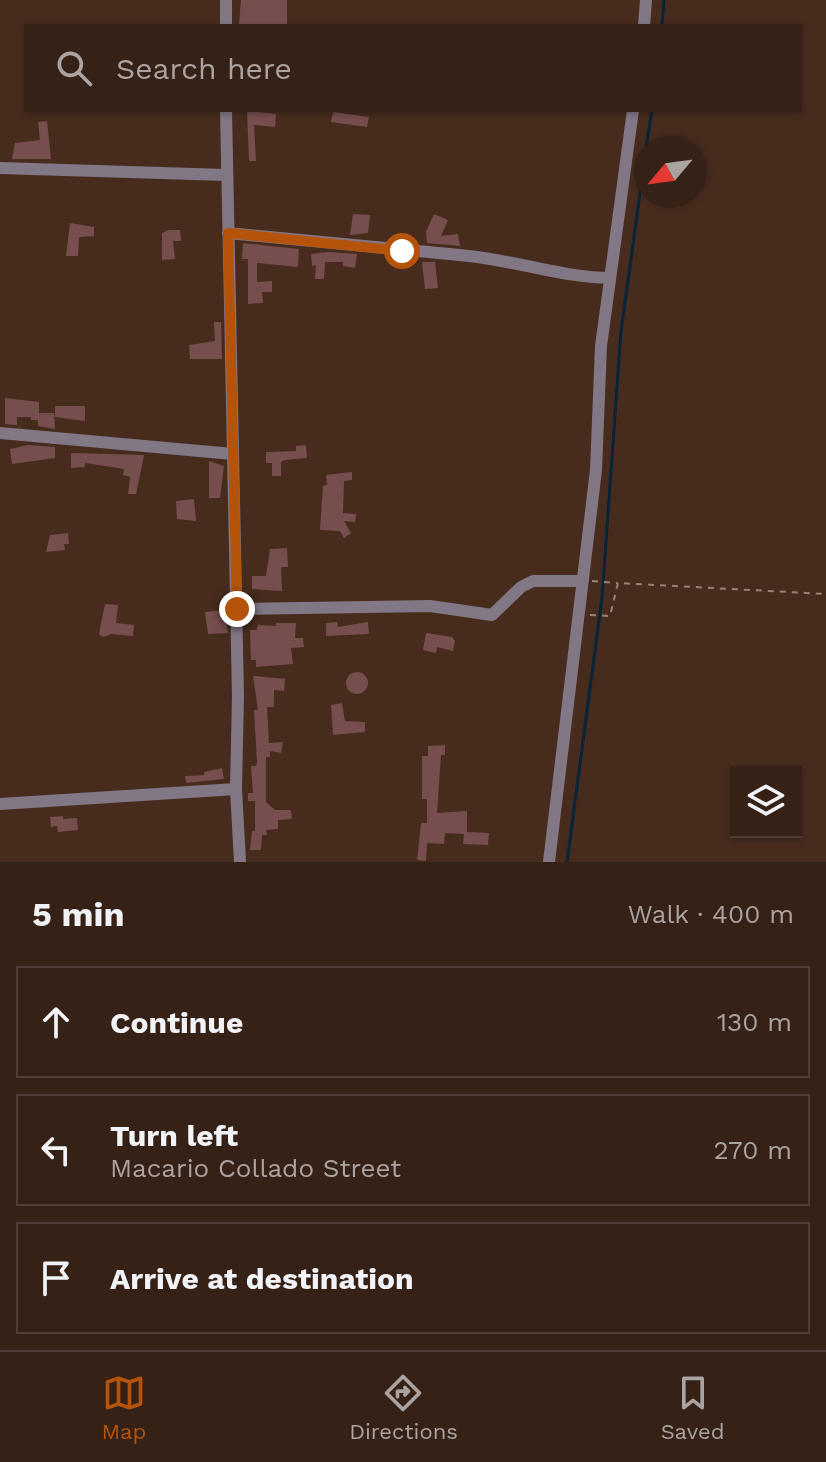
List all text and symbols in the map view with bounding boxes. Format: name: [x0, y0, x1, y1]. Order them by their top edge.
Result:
search box: [24, 24, 802, 112]
icon: search: [52, 46, 96, 90]
text: Search here: [116, 51, 292, 86]
north arrow: [634, 136, 706, 208]
route start: [384, 233, 420, 269]
route end: [219, 591, 255, 627]
map controls: [730, 766, 802, 838]
button: layers: [730, 766, 802, 838]
text: 5 min: [32, 894, 125, 934]
text: Walk · 400 m: [628, 899, 794, 929]
icon: ahead: [34, 1000, 78, 1044]
text: Continue: [110, 1005, 243, 1040]
text: 130 m: [717, 1007, 792, 1037]
text: Turn left: [110, 1118, 238, 1153]
icon: left: [34, 1128, 78, 1172]
text: 270 m: [713, 1135, 792, 1165]
text: Macario Collado Street: [110, 1153, 401, 1183]
icon: arrive: [34, 1256, 78, 1300]
text: Arrive at destination: [110, 1261, 414, 1296]
tab: Map: [101, 1371, 146, 1444]
tab: Directions: [349, 1371, 458, 1444]
tab: Saved: [661, 1371, 725, 1444]

